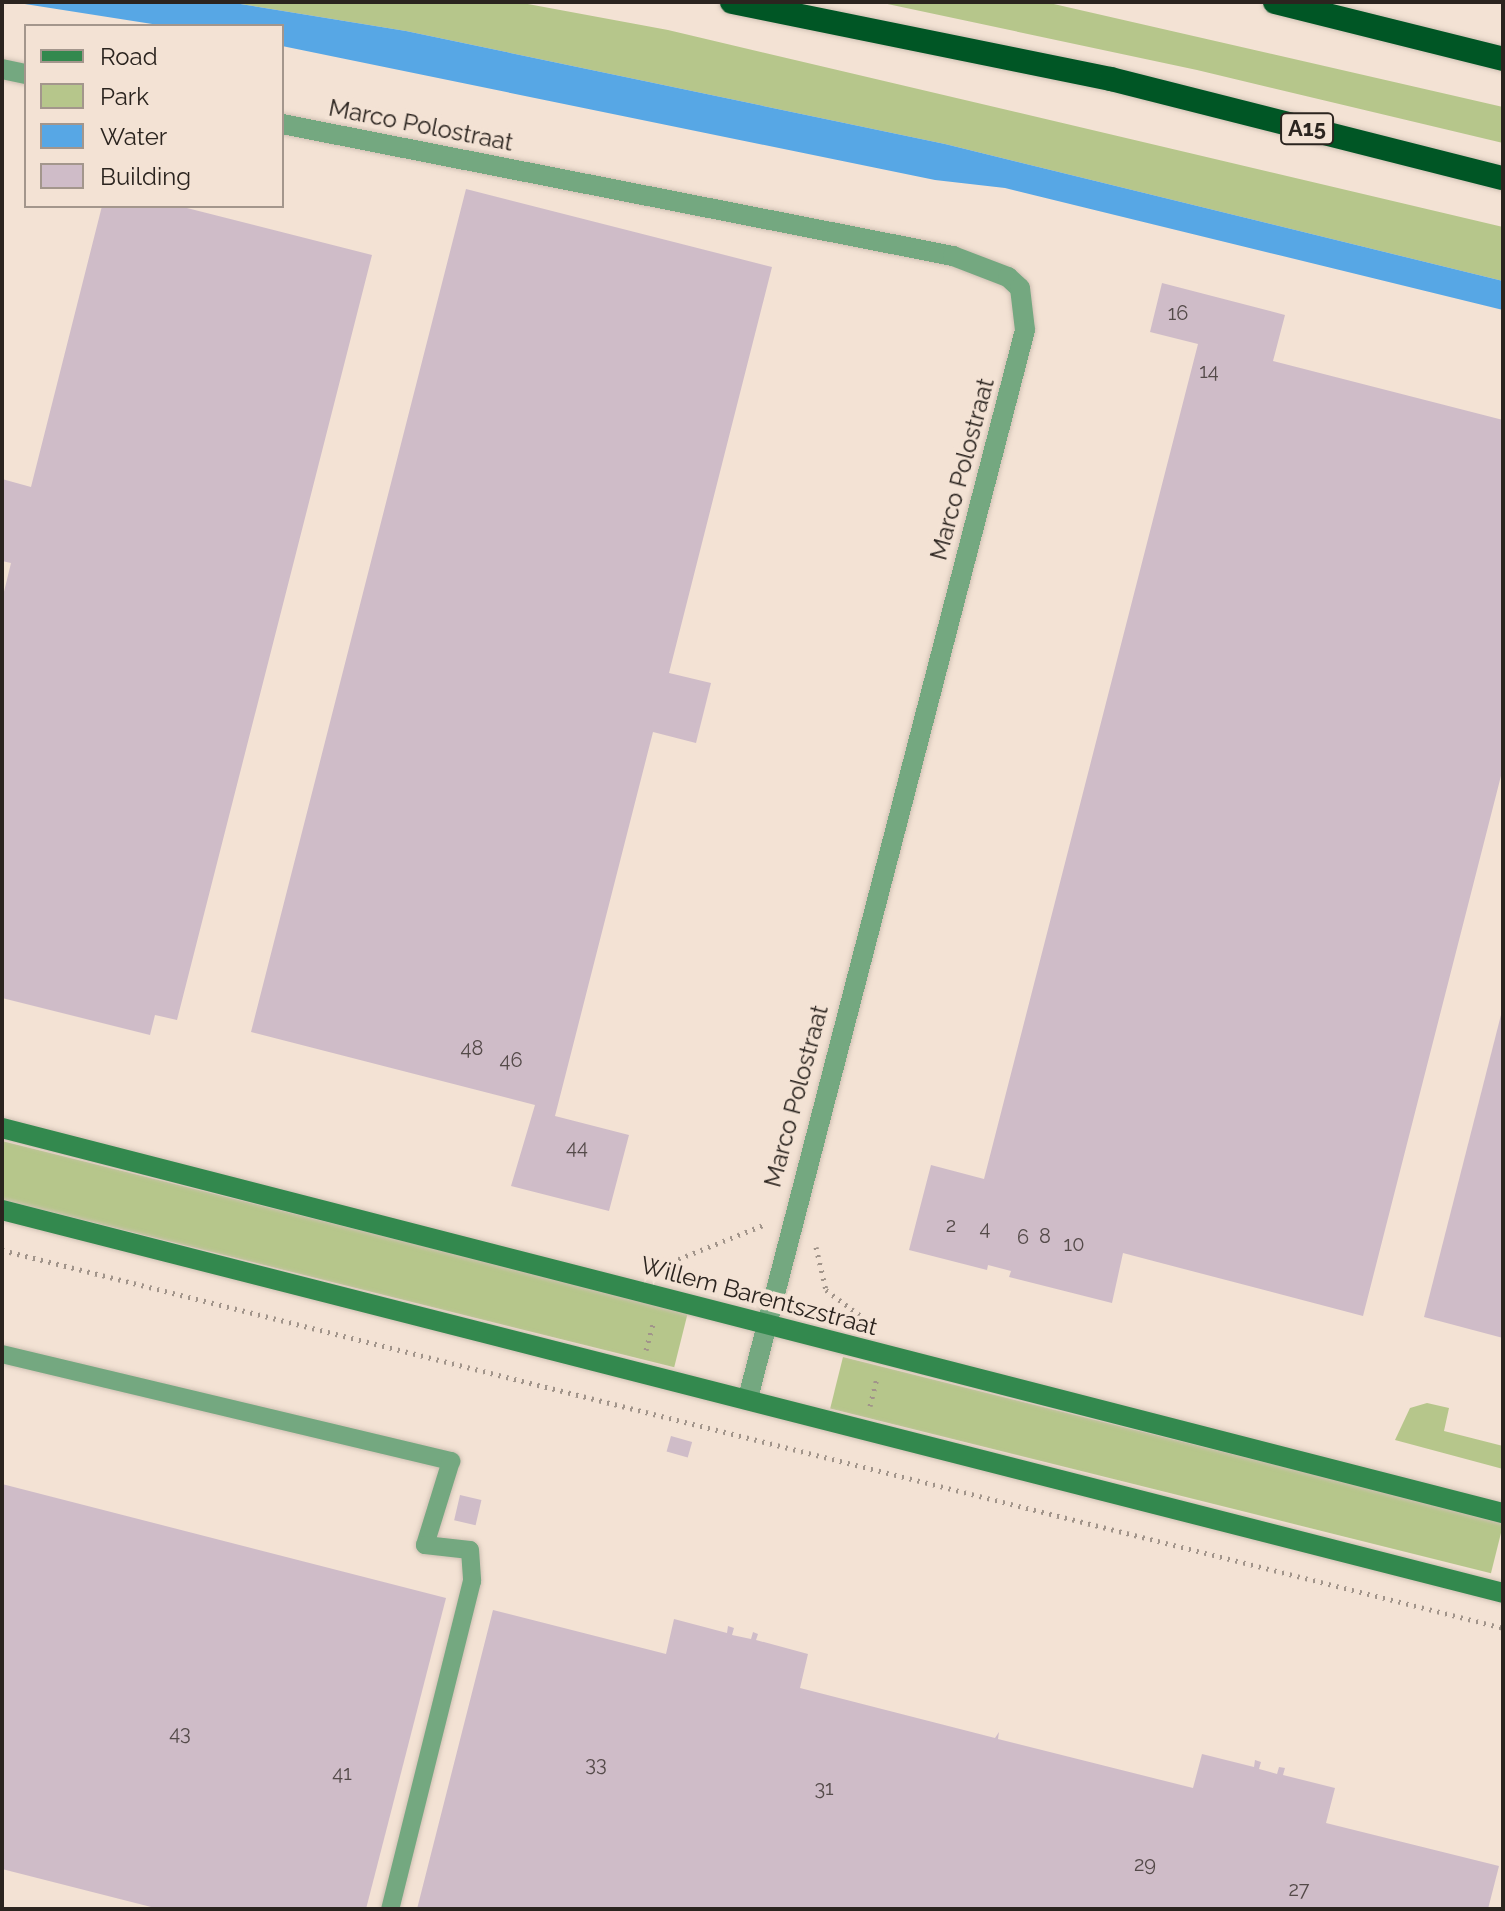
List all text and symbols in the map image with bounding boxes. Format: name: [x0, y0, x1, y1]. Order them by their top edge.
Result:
legend: [24, 24, 284, 208]
text: Road: [100, 42, 158, 71]
text: Park: [100, 82, 149, 111]
street label: Marco Polostraat: [326, 93, 516, 157]
road number: A15: [1279, 111, 1335, 147]
text: Water: [100, 122, 167, 151]
text: Building: [100, 162, 191, 191]
house number: 16: [1168, 301, 1188, 325]
house number: 14: [1199, 359, 1219, 383]
street label: Marco Polostraat: [924, 375, 1000, 563]
street label: Marco Polostraat: [758, 1002, 834, 1190]
house number: 48: [461, 1036, 483, 1060]
house number: 46: [500, 1048, 522, 1072]
house number: 44: [566, 1135, 588, 1159]
house number: 2: [946, 1213, 956, 1237]
house number: 4: [980, 1216, 990, 1240]
house number: 8: [1039, 1224, 1051, 1248]
house number: 6: [1017, 1225, 1029, 1249]
house number: 10: [1064, 1232, 1084, 1256]
street label: Willem Barentszstraat: [637, 1250, 881, 1342]
house number: 43: [169, 1721, 191, 1745]
house number: 33: [585, 1752, 607, 1776]
house number: 41: [332, 1761, 352, 1785]
house number: 31: [814, 1776, 834, 1800]
house number: 29: [1134, 1852, 1156, 1876]
house number: 27: [1288, 1877, 1310, 1901]

